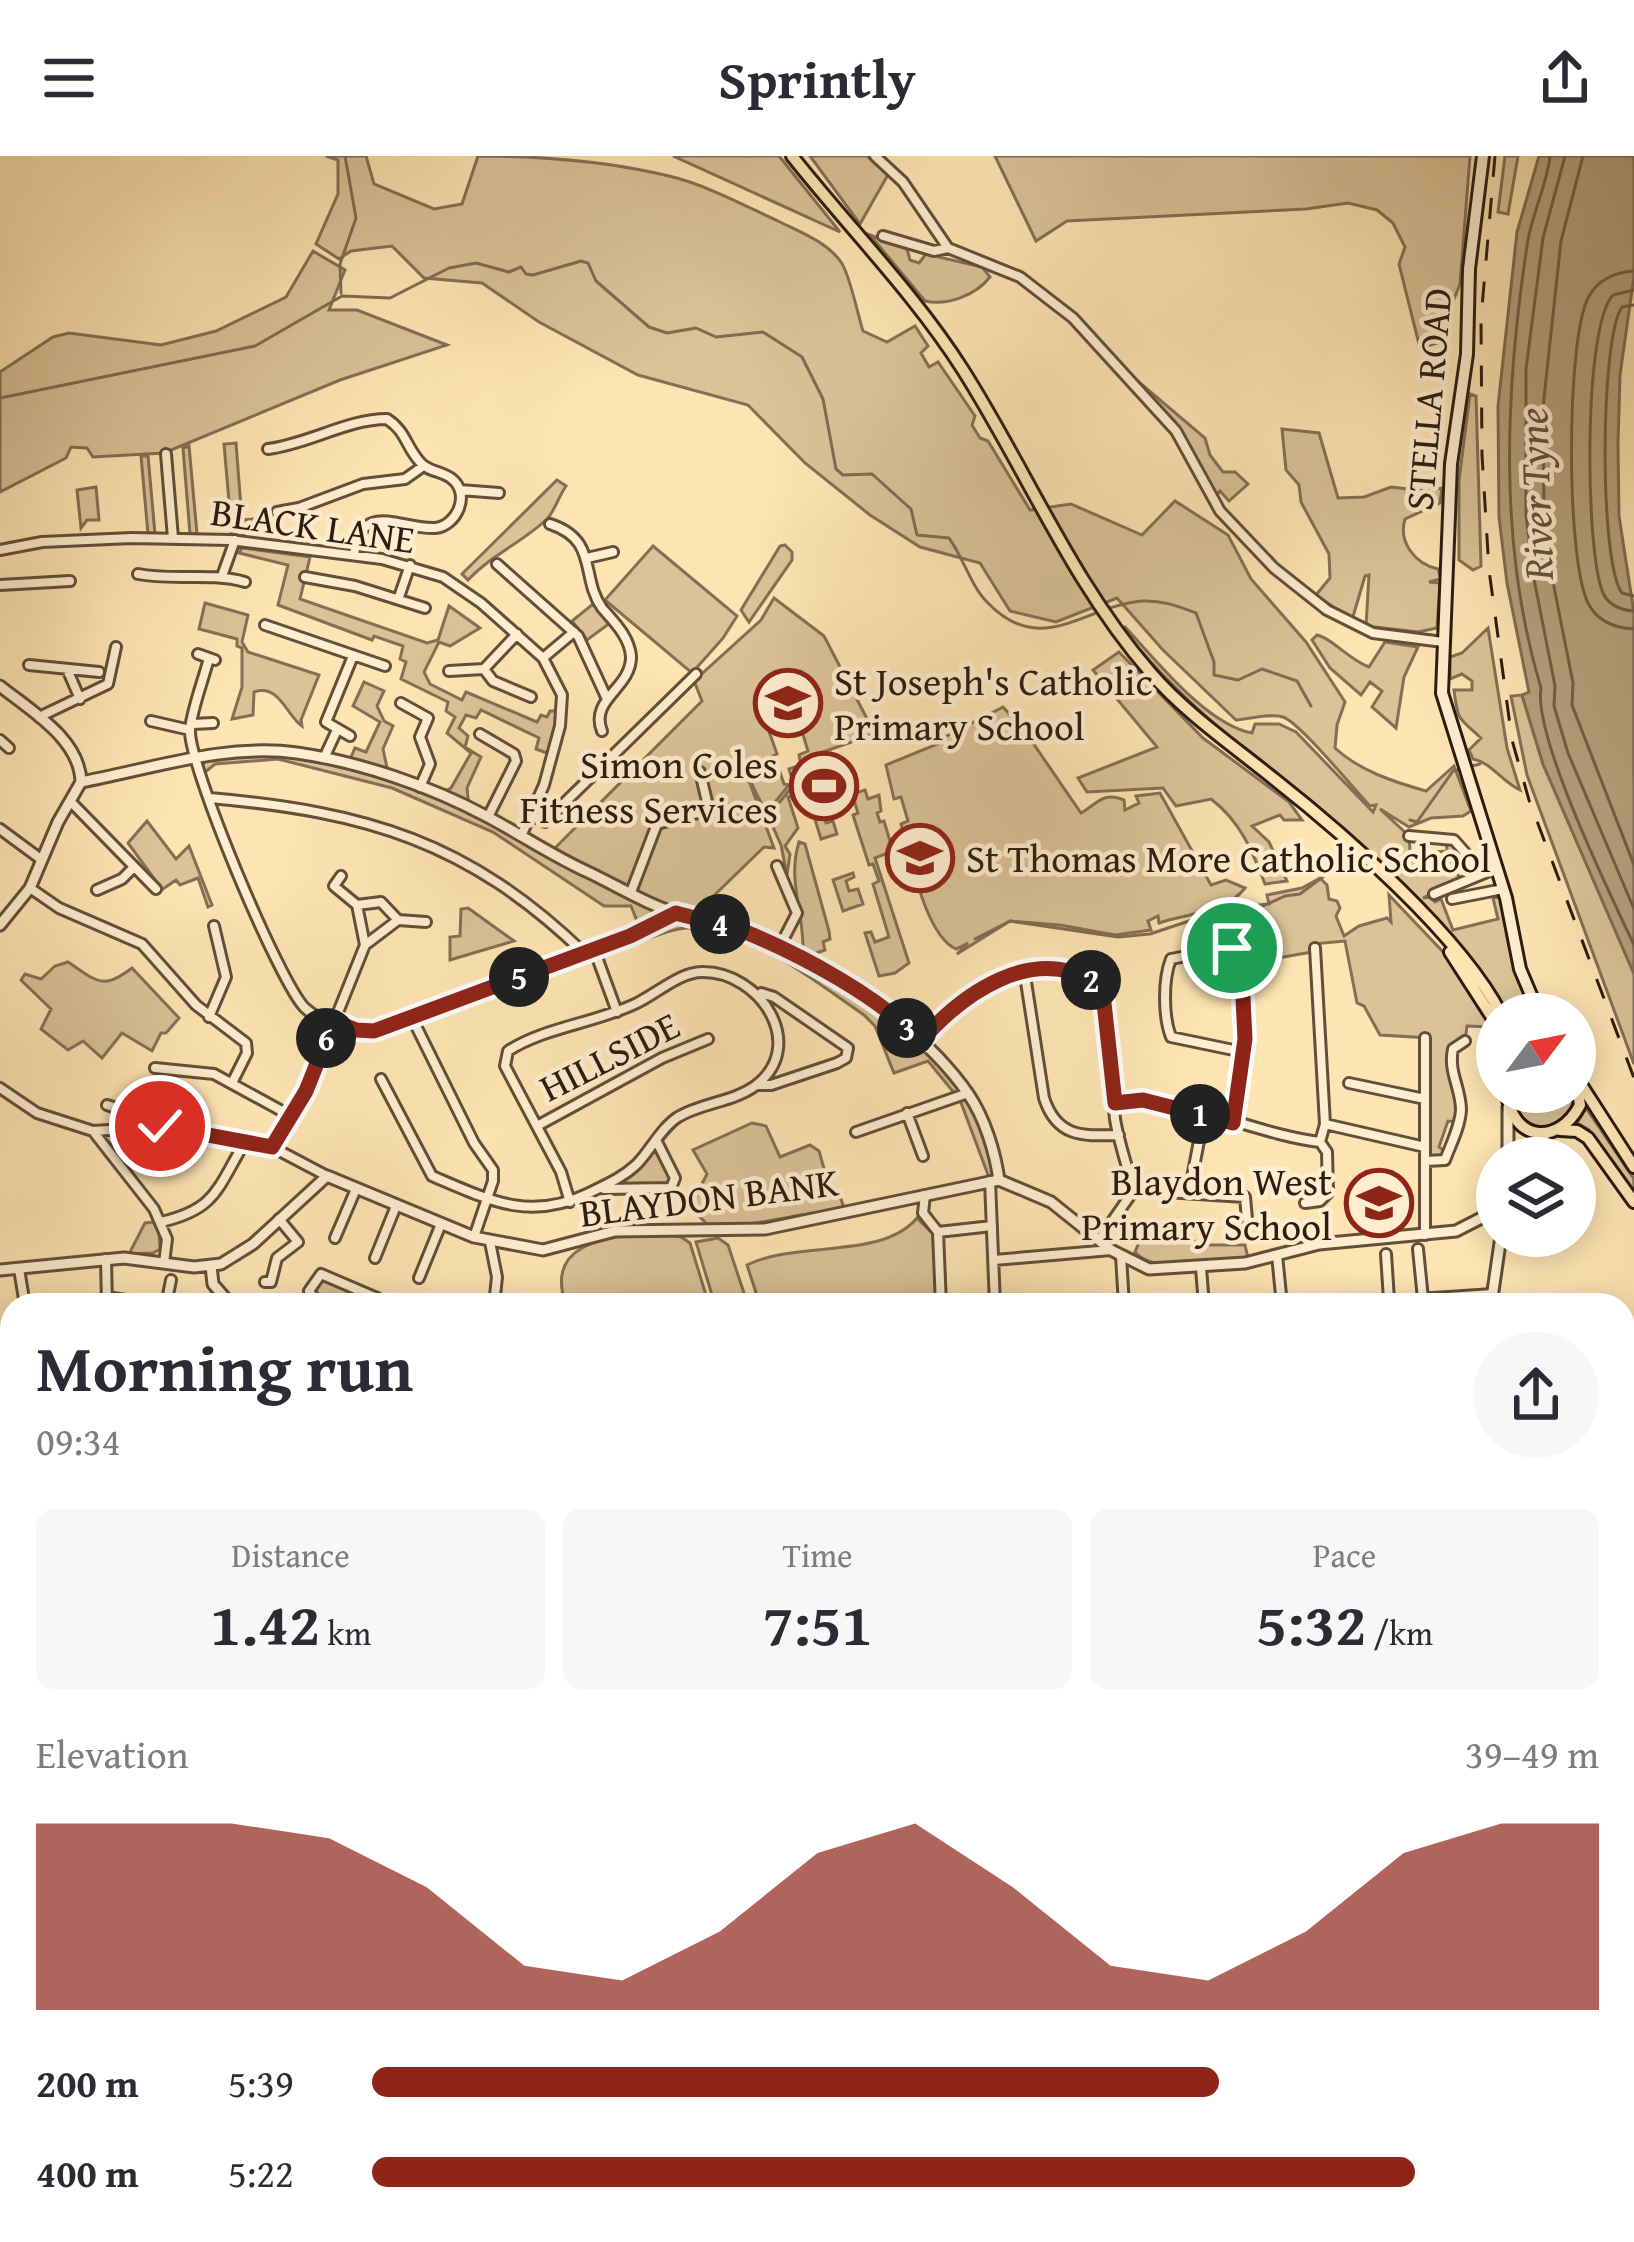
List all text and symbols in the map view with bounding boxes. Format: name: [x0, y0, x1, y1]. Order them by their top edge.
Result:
text: Sprintly: [718, 39, 916, 118]
icon: menu: [36, 45, 102, 111]
icon: share: [1532, 45, 1598, 111]
street label: STELLA ROAD: [1389, 285, 1466, 513]
water label: River Tyne: [1501, 407, 1568, 582]
street label: BLACK LANE: [208, 482, 418, 567]
place label: St Joseph's Catholic Primary School: [834, 652, 1153, 754]
school or university icon: St Joseph's Catholic Primary School: [753, 668, 823, 738]
place label: Simon Coles Fitness Services: [520, 735, 778, 837]
sports icon: Simon Coles Fitness Services: [789, 751, 859, 821]
school or university icon: St Thomas More Catholic School: [885, 823, 955, 893]
place label: St Thomas More Catholic School: [966, 829, 1491, 886]
pin: 4: [690, 894, 750, 954]
pin: [1181, 897, 1283, 999]
text: 4: [711, 900, 729, 948]
icon: arrive: [1199, 915, 1265, 981]
pin: 5: [489, 947, 549, 1007]
pin: 2: [1061, 950, 1121, 1010]
text: 5: [510, 953, 528, 1001]
text: 2: [1082, 956, 1100, 1004]
north arrow: [1476, 993, 1596, 1113]
map controls: [1476, 993, 1596, 1257]
street label: HILLSIDE: [529, 996, 689, 1115]
pin: 3: [877, 998, 937, 1058]
text: 3: [898, 1004, 916, 1052]
pin: 6: [296, 1008, 356, 1068]
text: 6: [317, 1014, 335, 1062]
pin: [109, 1075, 211, 1177]
pin: 1: [1170, 1084, 1230, 1144]
text: 1: [1191, 1090, 1209, 1138]
icon: check: [127, 1093, 193, 1159]
button: layers: [1476, 1137, 1596, 1257]
street label: BLAYDON BANK: [576, 1152, 842, 1241]
place label: Blaydon West Primary School: [1081, 1152, 1332, 1254]
school or university icon: Blaydon West Primary School: [1344, 1168, 1414, 1238]
text: Morning run: [36, 1318, 413, 1415]
button: share: [1473, 1332, 1599, 1458]
text: 09:34: [36, 1412, 121, 1469]
text: Distance: [231, 1531, 350, 1579]
text: Time: [782, 1531, 853, 1579]
text: Pace: [1313, 1531, 1376, 1579]
text: 1.42: [210, 1579, 320, 1667]
text: 7:51: [762, 1579, 873, 1667]
text: 5:32: [1256, 1579, 1366, 1667]
text: km: [320, 1609, 371, 1657]
text: /km: [1366, 1609, 1433, 1657]
text: Elevation: [36, 1725, 189, 1782]
text: 39–49 m: [1465, 1725, 1599, 1782]
text: 200 m: [36, 2054, 139, 2111]
text: 5:39: [228, 2054, 294, 2111]
text: 400 m: [36, 2144, 139, 2201]
text: 5:22: [228, 2144, 294, 2201]

